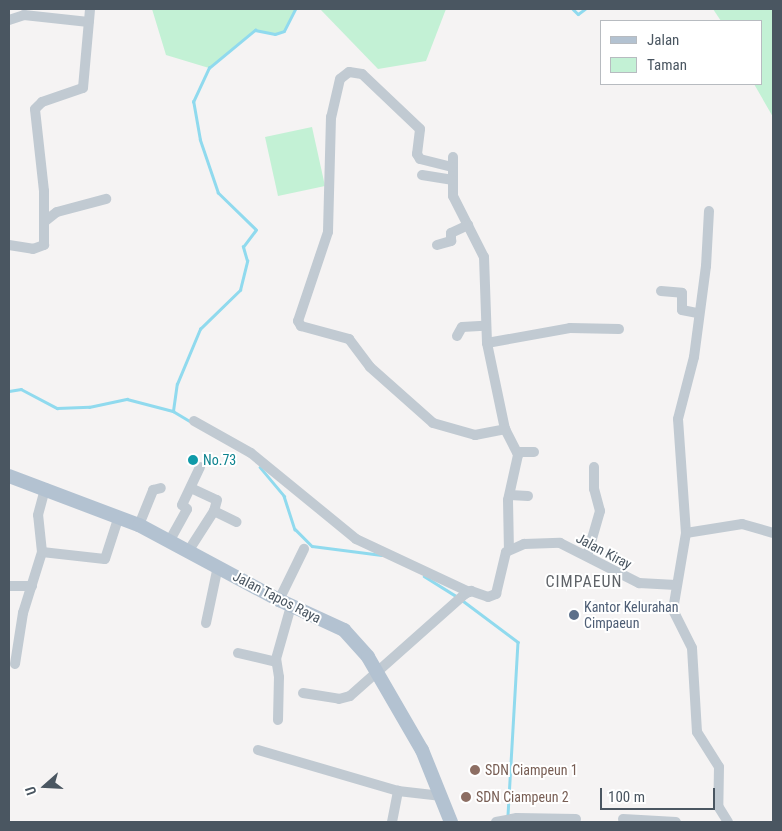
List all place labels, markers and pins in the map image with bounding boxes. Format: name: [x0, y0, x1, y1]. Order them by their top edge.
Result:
place label: No.73: [203, 452, 236, 468]
marker: No.73: [187, 454, 199, 466]
place label: Kantor Kelurahan Cimpaeun: [584, 599, 679, 632]
marker: Kantor Kelurahan Cimpaeun: [568, 609, 580, 621]
place label: SDN Ciampeun 1: [485, 762, 578, 778]
marker: SDN Ciampeun 1: [469, 764, 481, 776]
place label: SDN Ciampeun 2: [476, 789, 569, 805]
marker: SDN Ciampeun 2: [460, 791, 472, 803]

